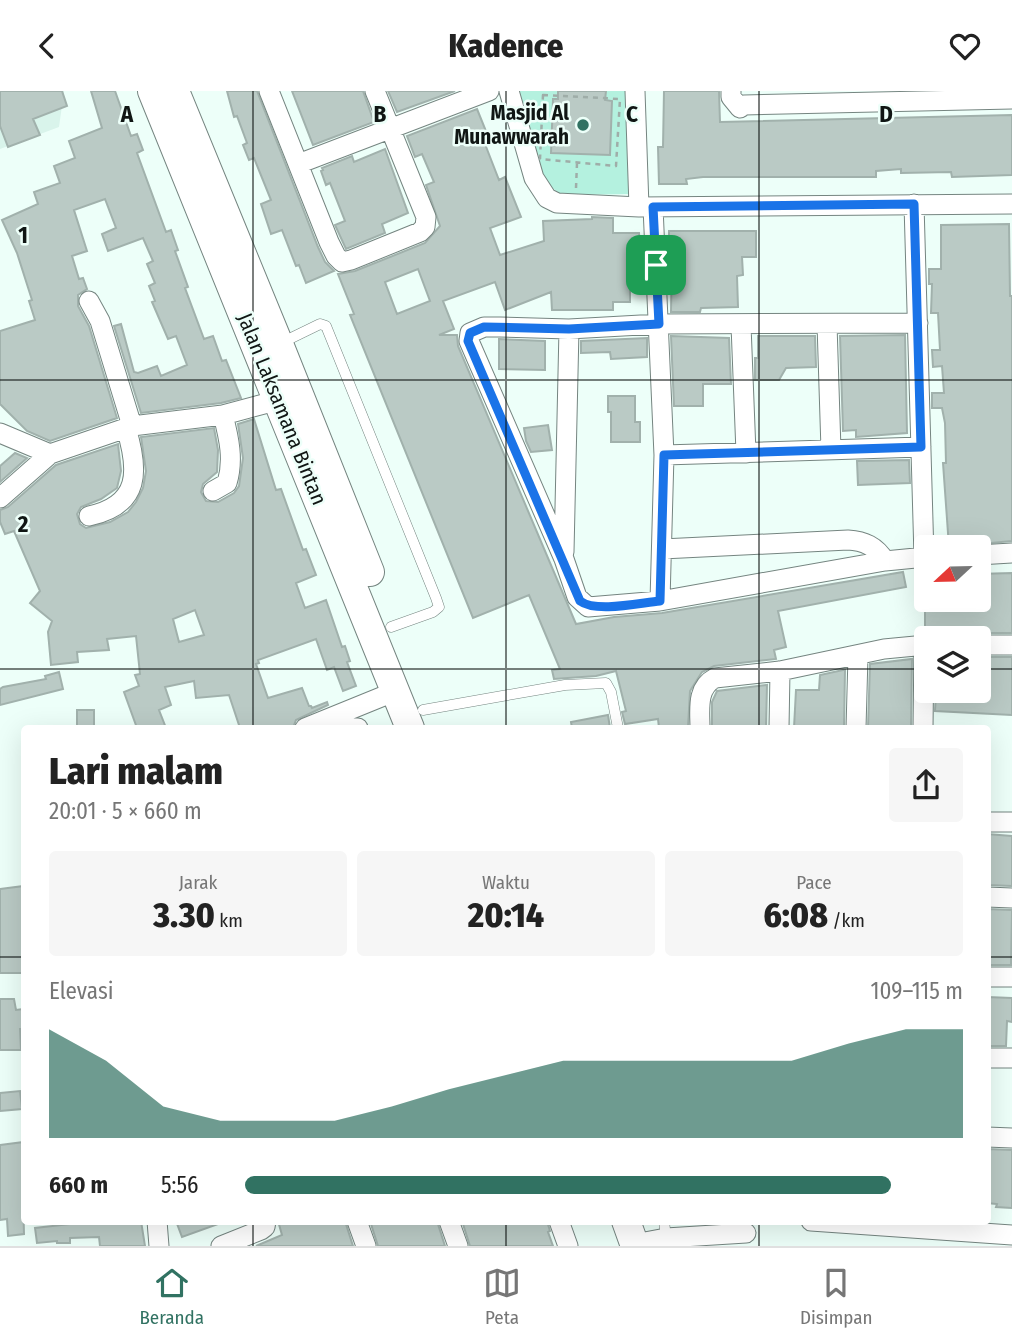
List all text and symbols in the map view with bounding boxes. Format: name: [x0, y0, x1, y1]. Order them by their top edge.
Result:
icon: back: [28, 27, 66, 65]
text: Kadence: [449, 27, 563, 65]
icon: heart: [946, 27, 984, 65]
text: A: [120, 100, 134, 128]
text: B: [374, 100, 387, 128]
place label: Masjid Al Munawwarah: [454, 100, 569, 150]
text: C: [626, 100, 638, 128]
text: D: [879, 100, 893, 128]
marker: Masjid Al Munawwarah: [575, 117, 591, 133]
text: 1: [18, 221, 28, 249]
pin: [626, 235, 686, 295]
icon: arrive: [637, 246, 675, 284]
street label: Jalan Laksamana Bintan: [232, 309, 332, 509]
text: 2: [17, 510, 29, 538]
north arrow: [914, 535, 990, 613]
map controls: [914, 535, 991, 703]
button: layers: [914, 626, 991, 703]
text: Lari malam: [49, 748, 223, 794]
button: share: [889, 748, 963, 822]
text: 20:01 · 5 × 660 m: [49, 797, 202, 825]
text: Jarak: [179, 871, 217, 894]
text: Waktu: [482, 871, 530, 894]
text: Pace: [796, 871, 832, 894]
text: 3.30: [153, 894, 215, 936]
text: 20:14: [468, 894, 544, 936]
text: 6:08: [763, 894, 828, 936]
text: km: [215, 909, 243, 932]
text: /km: [828, 909, 865, 932]
text: Elevasi: [49, 977, 114, 1005]
text: 109–115 m: [870, 977, 963, 1005]
text: 660 m: [49, 1171, 108, 1199]
text: 5:56: [161, 1171, 199, 1199]
tab: Beranda: [139, 1264, 204, 1329]
tab: Peta: [483, 1264, 521, 1329]
tab: Disimpan: [800, 1264, 873, 1329]

